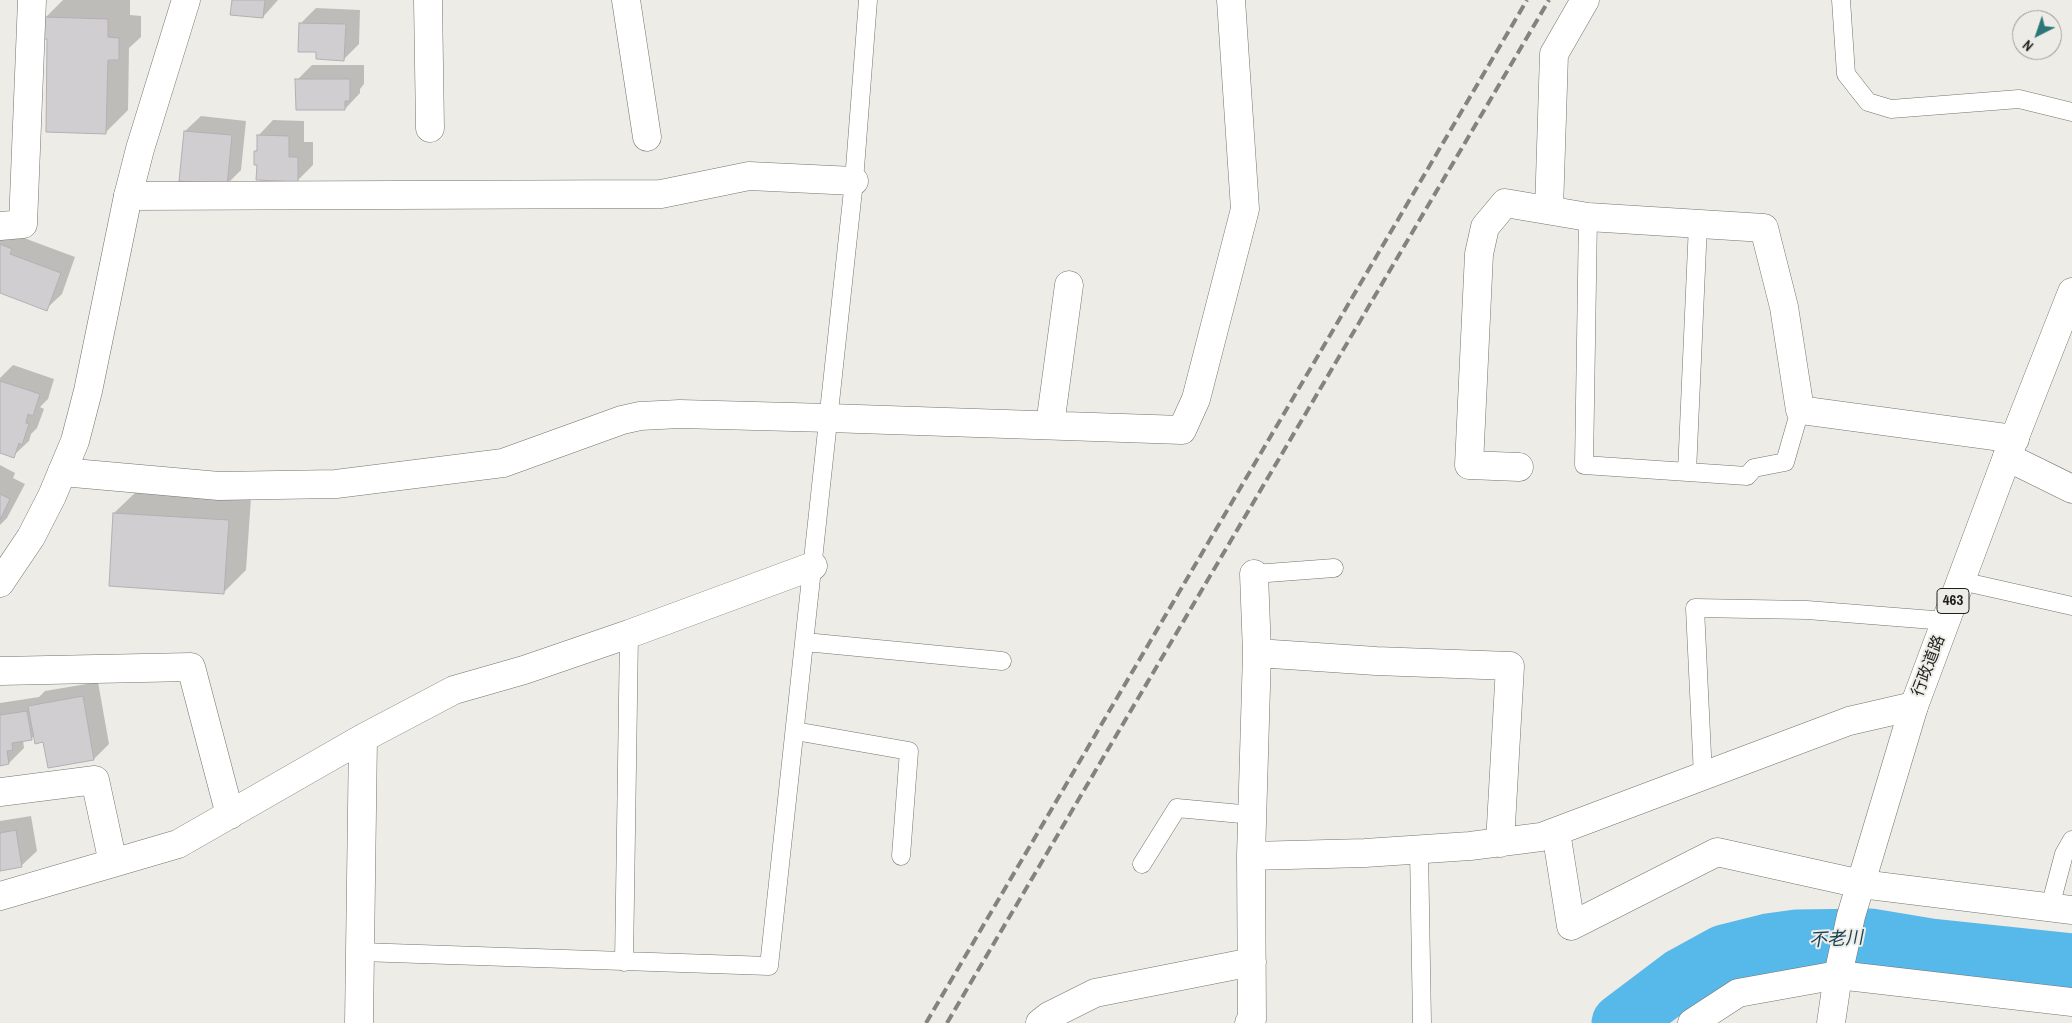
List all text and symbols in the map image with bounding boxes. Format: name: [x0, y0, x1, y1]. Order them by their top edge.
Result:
north arrow: [2012, 10, 2062, 60]
text: N: [2019, 36, 2037, 55]
road number: 463: [1937, 588, 1969, 614]
street label: 行政道路: [1909, 633, 1949, 699]
water label: 不老川: [1808, 928, 1864, 952]

